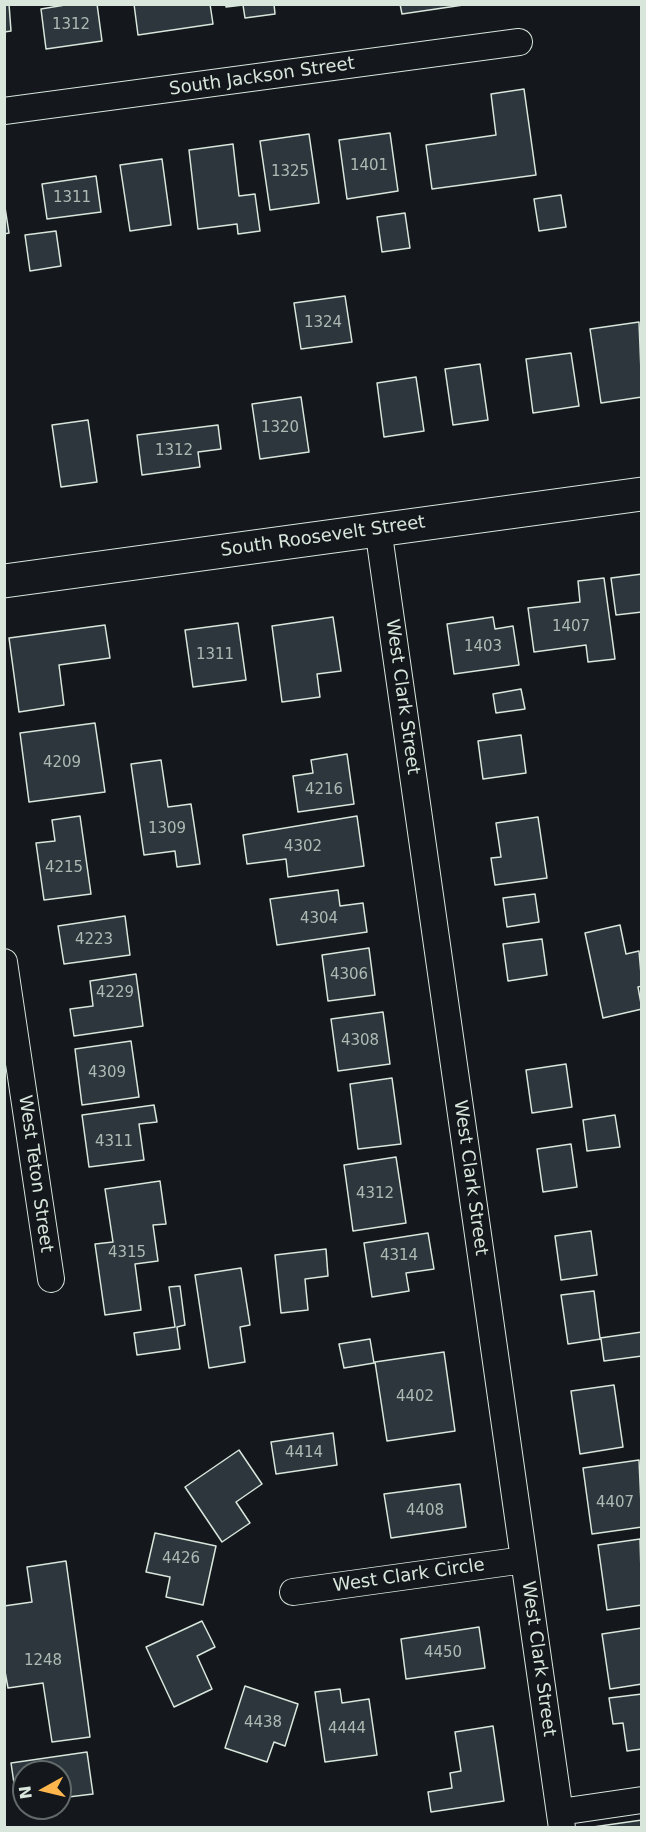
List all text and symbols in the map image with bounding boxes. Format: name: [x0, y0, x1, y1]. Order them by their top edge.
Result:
house number: 1312: [52, 16, 90, 34]
street label: South Jackson Street: [168, 53, 356, 101]
house number: 1401: [350, 157, 388, 175]
house number: 1325: [271, 163, 309, 181]
house number: 1311: [53, 189, 91, 207]
house number: 1324: [304, 314, 342, 332]
house number: 1320: [261, 419, 299, 437]
house number: 1312: [155, 442, 193, 460]
street label: South Roosevelt Street: [219, 512, 427, 562]
street label: West Clark Street: [380, 618, 424, 776]
house number: 1407: [552, 618, 590, 636]
house number: 1403: [464, 638, 502, 656]
house number: 1311: [196, 646, 234, 664]
house number: 4209: [43, 754, 81, 772]
house number: 4216: [305, 781, 343, 799]
house number: 1309: [148, 820, 186, 838]
house number: 4302: [284, 838, 322, 856]
house number: 4215: [45, 859, 83, 877]
house number: 4304: [300, 910, 338, 928]
house number: 4223: [75, 931, 113, 949]
house number: 4306: [330, 966, 368, 984]
house number: 4229: [96, 984, 134, 1002]
house number: 4308: [341, 1032, 379, 1050]
house number: 4309: [88, 1064, 126, 1082]
street label: West Teton Street: [13, 1094, 57, 1254]
street label: West Clark Street: [448, 1099, 492, 1257]
house number: 4311: [95, 1133, 133, 1151]
house number: 4312: [356, 1185, 394, 1203]
house number: 4315: [108, 1244, 146, 1262]
house number: 4314: [380, 1247, 418, 1265]
house number: 4402: [396, 1388, 434, 1406]
house number: 4414: [285, 1444, 323, 1462]
house number: 4407: [596, 1494, 634, 1512]
house number: 4408: [406, 1502, 444, 1520]
house number: 4426: [162, 1550, 200, 1568]
street label: West Clark Circle: [332, 1555, 486, 1597]
street label: West Clark Street: [516, 1580, 560, 1738]
house number: 4450: [424, 1644, 462, 1662]
house number: 1248: [24, 1652, 62, 1670]
house number: 4438: [244, 1714, 282, 1732]
house number: 4444: [328, 1720, 366, 1738]
north arrow: [12, 1760, 72, 1820]
text: N: [15, 1784, 36, 1800]

